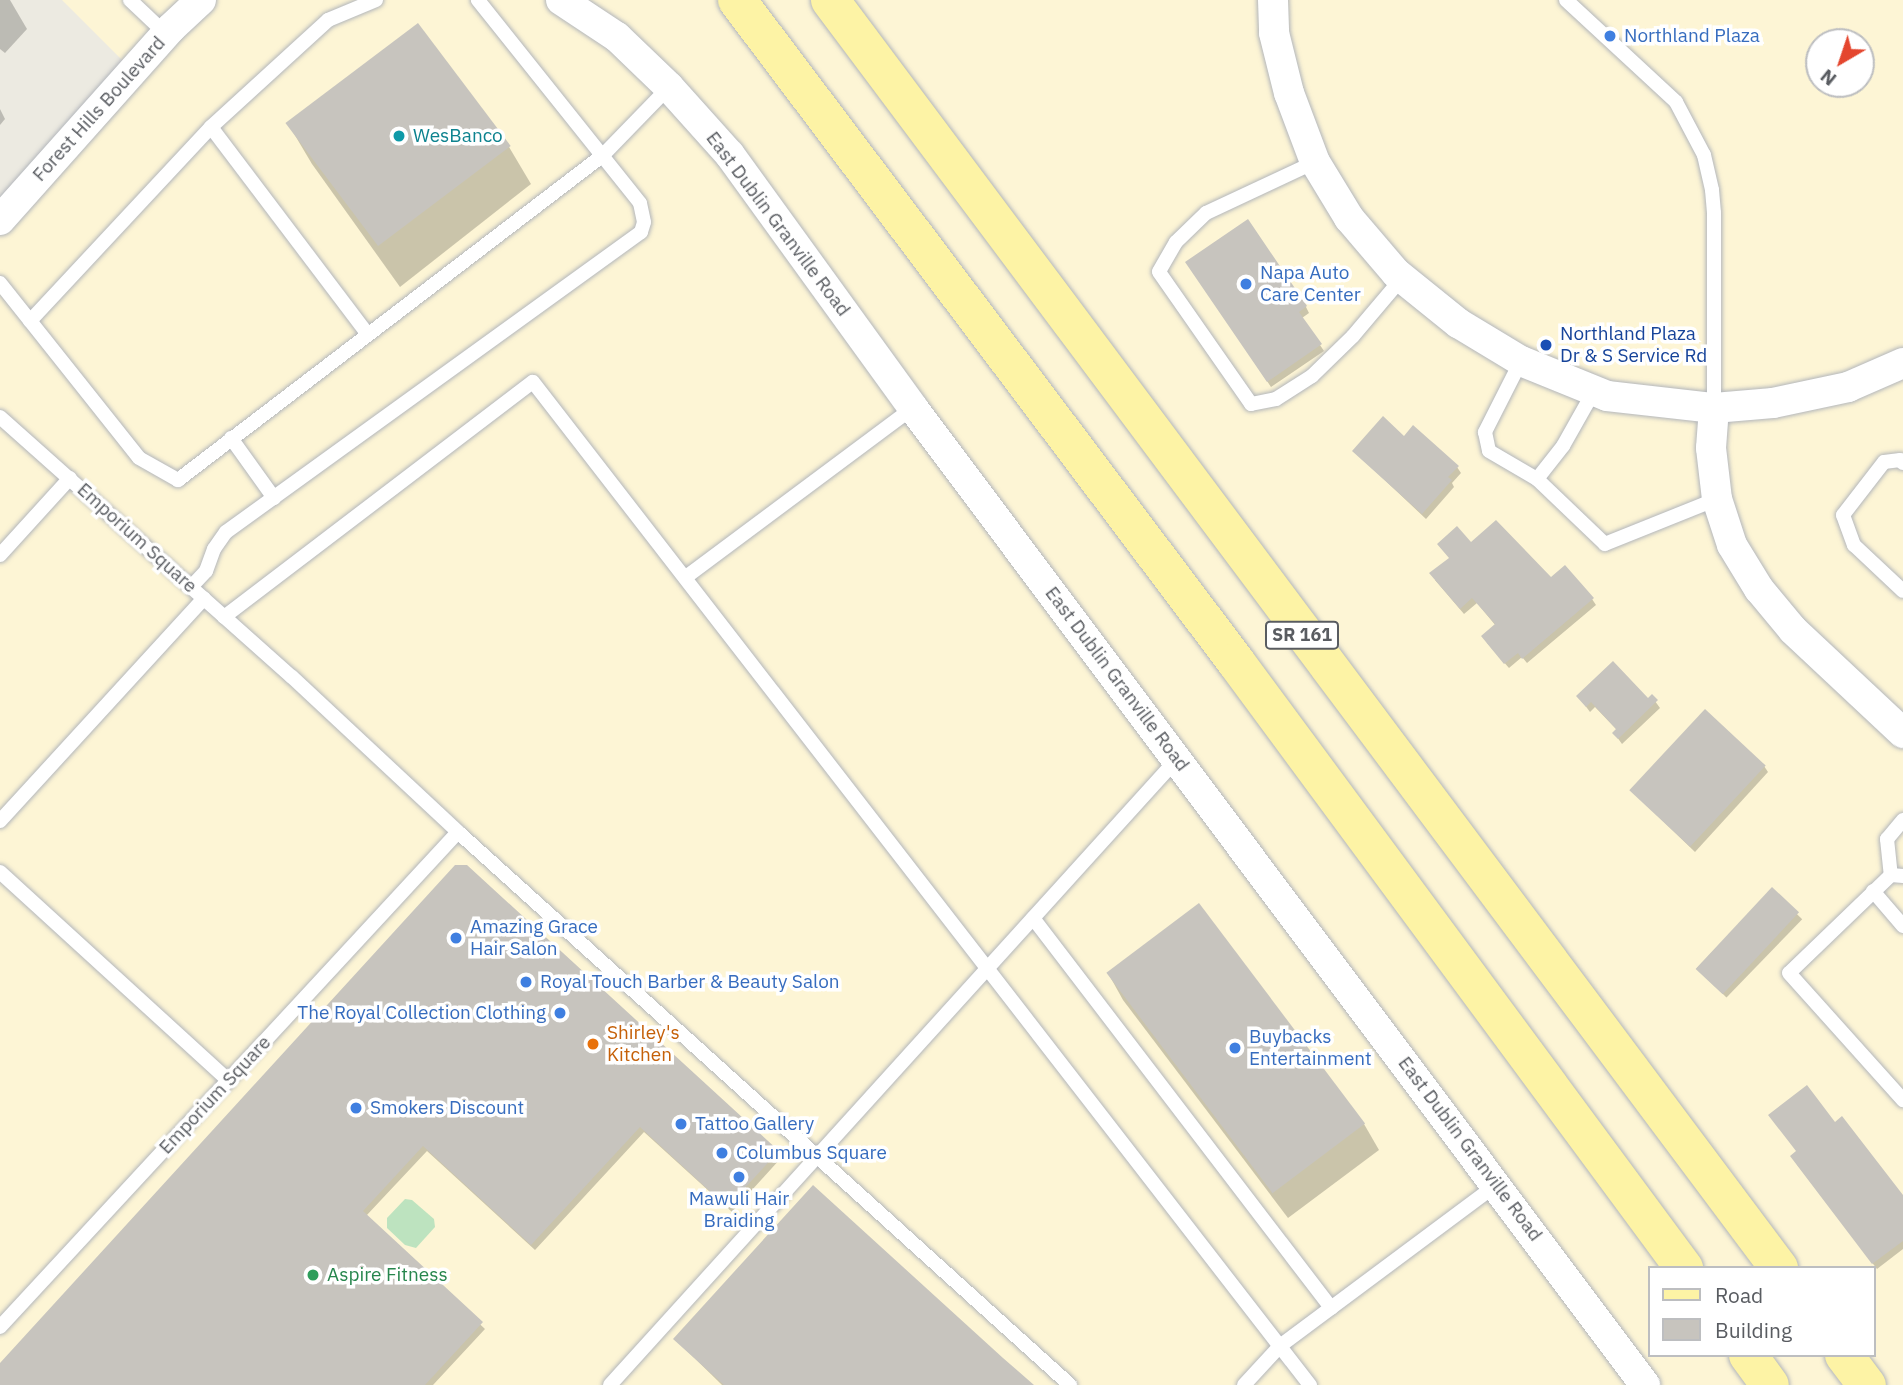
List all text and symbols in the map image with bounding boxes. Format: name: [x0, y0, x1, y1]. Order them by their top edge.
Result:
place label: Northland Plaza: [1624, 25, 1760, 47]
marker: Northland Plaza: [1602, 28, 1618, 44]
north arrow: [1805, 28, 1875, 98]
street label: Forest Hills Boulevard: [28, 32, 170, 186]
text: N: [1815, 64, 1841, 91]
place label: WesBanco: [413, 125, 503, 147]
street label: East Dublin Granville Road: [701, 127, 855, 321]
marker: WesBanco: [391, 128, 407, 144]
place label: Napa Auto Care Center: [1260, 262, 1361, 306]
marker: Napa Auto Care Center: [1238, 276, 1254, 292]
place label: Northland Plaza Dr & S Service Rd: [1560, 323, 1707, 367]
marker: Northland Plaza Dr & S Service Rd: [1538, 337, 1554, 353]
street label: Emporium Square: [72, 478, 202, 598]
street label: East Dublin Granville Road: [1040, 582, 1194, 776]
road number: SR 161: [1264, 620, 1340, 650]
place label: Amazing Grace Hair Salon: [470, 916, 598, 960]
marker: Amazing Grace Hair Salon: [448, 930, 464, 946]
place label: Royal Touch Barber & Beauty Salon: [540, 971, 840, 993]
marker: Royal Touch Barber & Beauty Salon: [518, 974, 534, 990]
place label: The Royal Collection Clothing: [297, 1002, 546, 1024]
marker: The Royal Collection Clothing: [552, 1005, 568, 1021]
place label: Shirley's Kitchen: [607, 1022, 680, 1066]
place label: Buybacks Entertainment: [1249, 1026, 1372, 1070]
street label: Emporium Square: [154, 1031, 276, 1159]
marker: Shirley's Kitchen: [585, 1036, 601, 1052]
marker: Buybacks Entertainment: [1227, 1040, 1243, 1056]
street label: East Dublin Granville Road: [1393, 1052, 1547, 1246]
place label: Smokers Discount: [370, 1097, 524, 1119]
marker: Smokers Discount: [348, 1100, 364, 1116]
place label: Tattoo Gallery: [695, 1113, 814, 1135]
marker: Tattoo Gallery: [673, 1116, 689, 1132]
place label: Columbus Square: [736, 1142, 887, 1164]
marker: Columbus Square: [714, 1145, 730, 1161]
marker: Mawuli Hair Braiding: [731, 1169, 747, 1185]
place label: Mawuli Hair Braiding: [689, 1188, 789, 1232]
place label: Aspire Fitness: [327, 1264, 448, 1286]
legend: [1647, 1266, 1875, 1357]
marker: Aspire Fitness: [305, 1267, 321, 1283]
text: Road: [1715, 1281, 1763, 1309]
text: Building: [1715, 1316, 1792, 1344]

